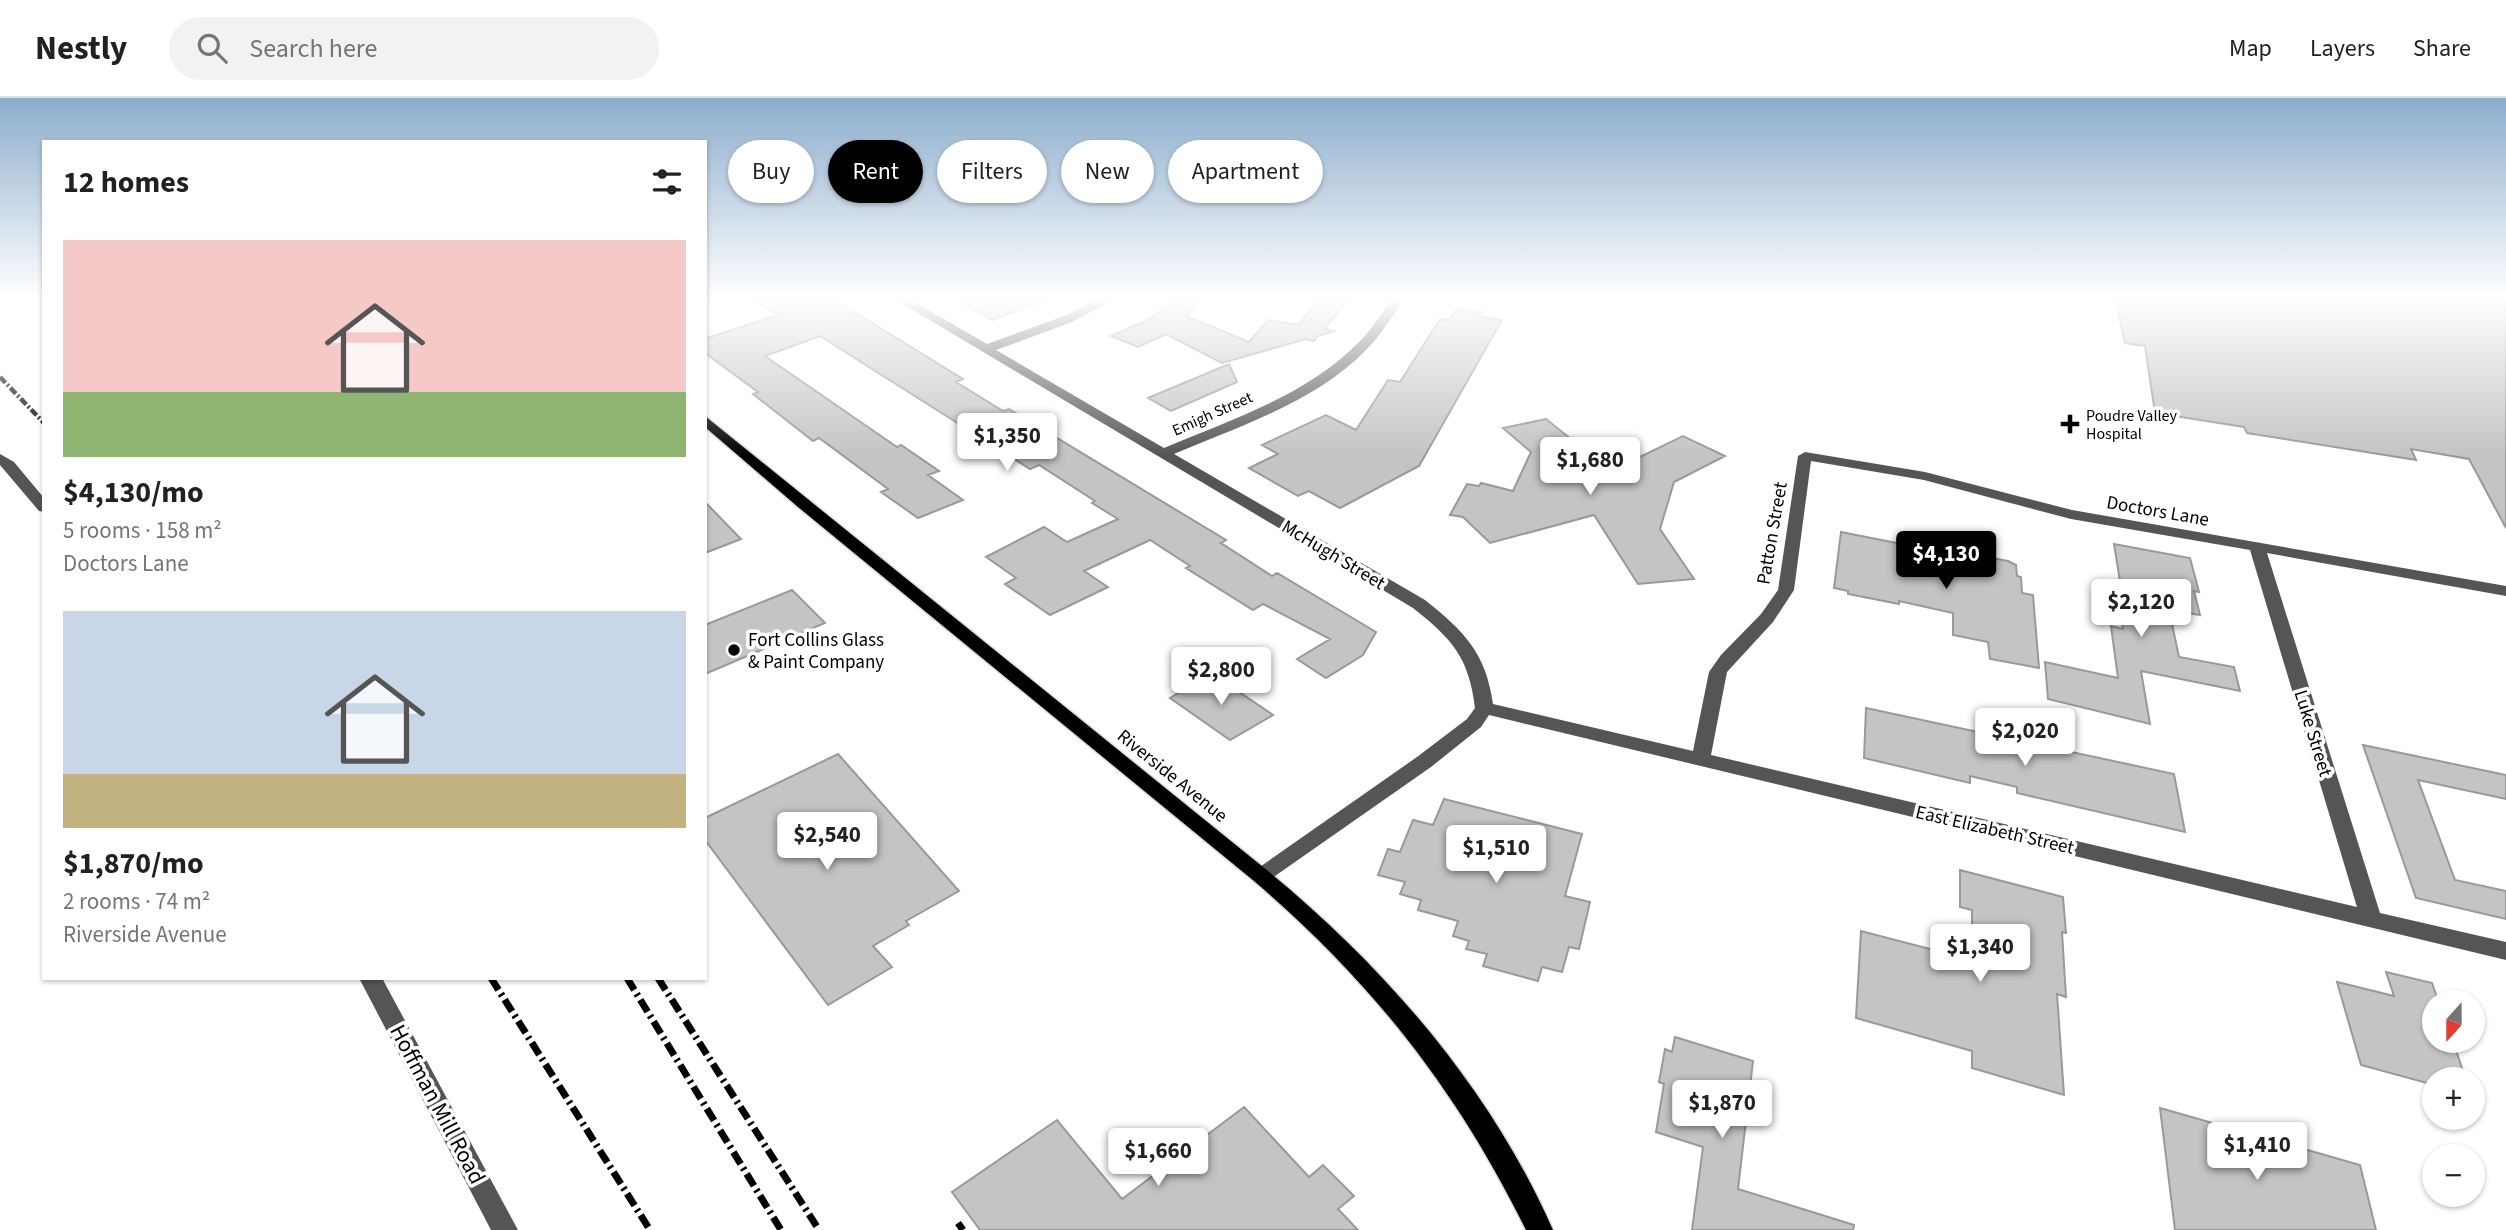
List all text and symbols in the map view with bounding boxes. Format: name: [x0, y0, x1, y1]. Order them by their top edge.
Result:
search box: [169, 17, 659, 80]
text: Nestly: [35, 25, 127, 72]
icon: search: [193, 29, 231, 67]
text: Search here: [249, 30, 377, 67]
text: Map: [2229, 31, 2272, 66]
text: Layers: [2310, 31, 2375, 66]
text: Share: [2413, 31, 2471, 66]
chip: Buy: [728, 140, 814, 203]
chip: Rent: [828, 140, 923, 203]
chip: Filters: [937, 140, 1047, 203]
chip: New: [1061, 140, 1154, 203]
chip: Apartment: [1168, 140, 1323, 203]
text: 12 homes: [63, 161, 189, 204]
icon: filters: [648, 163, 686, 201]
icon: home: [312, 285, 438, 411]
street label: Emigh Street: [1169, 386, 1257, 441]
place label: Poudre Valley Hospital: [2086, 405, 2178, 445]
pin: $1,350: [950, 414, 1064, 473]
marker: Poudre Valley Hospital: [2060, 414, 2080, 434]
text: $1,350: [973, 419, 1041, 452]
pin: $1,680: [1533, 438, 1647, 497]
text: $1,680: [1556, 443, 1624, 476]
text: $4,130/mo: [63, 471, 204, 514]
street label: Patton Street: [1750, 479, 1795, 587]
street label: Doctors Lane: [2104, 489, 2211, 534]
text: 5 rooms · 158 m²: [63, 514, 222, 547]
street label: McHugh Street: [1276, 514, 1391, 597]
pin: $4,130: [1889, 532, 2003, 591]
text: $4,130: [1912, 537, 1980, 570]
text: Doctors Lane: [63, 547, 189, 580]
pin: $2,120: [2084, 580, 2198, 639]
text: $2,120: [2107, 585, 2175, 618]
place label: Fort Collins Glass & Paint Company: [748, 627, 884, 676]
marker: Fort Collins Glass & Paint Company: [726, 642, 742, 658]
pin: $2,800: [1164, 648, 1278, 707]
text: $2,800: [1187, 653, 1255, 686]
icon: home: [312, 656, 438, 782]
street label: Luke Street: [2287, 687, 2339, 781]
pin: $2,020: [1968, 708, 2082, 768]
text: $2,020: [1991, 714, 2059, 747]
street label: Riverside Avenue: [1111, 723, 1233, 829]
street label: East Elizabeth Street: [1913, 799, 2077, 862]
pin: $2,540: [770, 812, 884, 872]
text: $2,540: [793, 818, 861, 851]
pin: $1,510: [1439, 826, 1553, 885]
text: $1,510: [1462, 831, 1530, 864]
text: $1,870/mo: [63, 842, 204, 885]
text: 2 rooms · 74 m²: [63, 885, 210, 918]
text: Riverside Avenue: [63, 918, 227, 951]
pin: $1,340: [1923, 924, 2037, 984]
text: $1,340: [1946, 930, 2014, 963]
north arrow: [2422, 990, 2485, 1054]
map controls: [2422, 990, 2485, 1207]
street label: Hoffman Mill Road: [382, 1019, 494, 1190]
button: +: [2422, 1067, 2485, 1130]
pin: $1,870: [1665, 1080, 1779, 1140]
text: $1,870: [1688, 1086, 1756, 1119]
pin: $1,410: [2200, 1122, 2314, 1182]
pin: $1,660: [1101, 1128, 1215, 1188]
text: $1,410: [2223, 1128, 2291, 1161]
text: $1,660: [1124, 1134, 1192, 1167]
button: −: [2422, 1144, 2485, 1207]

